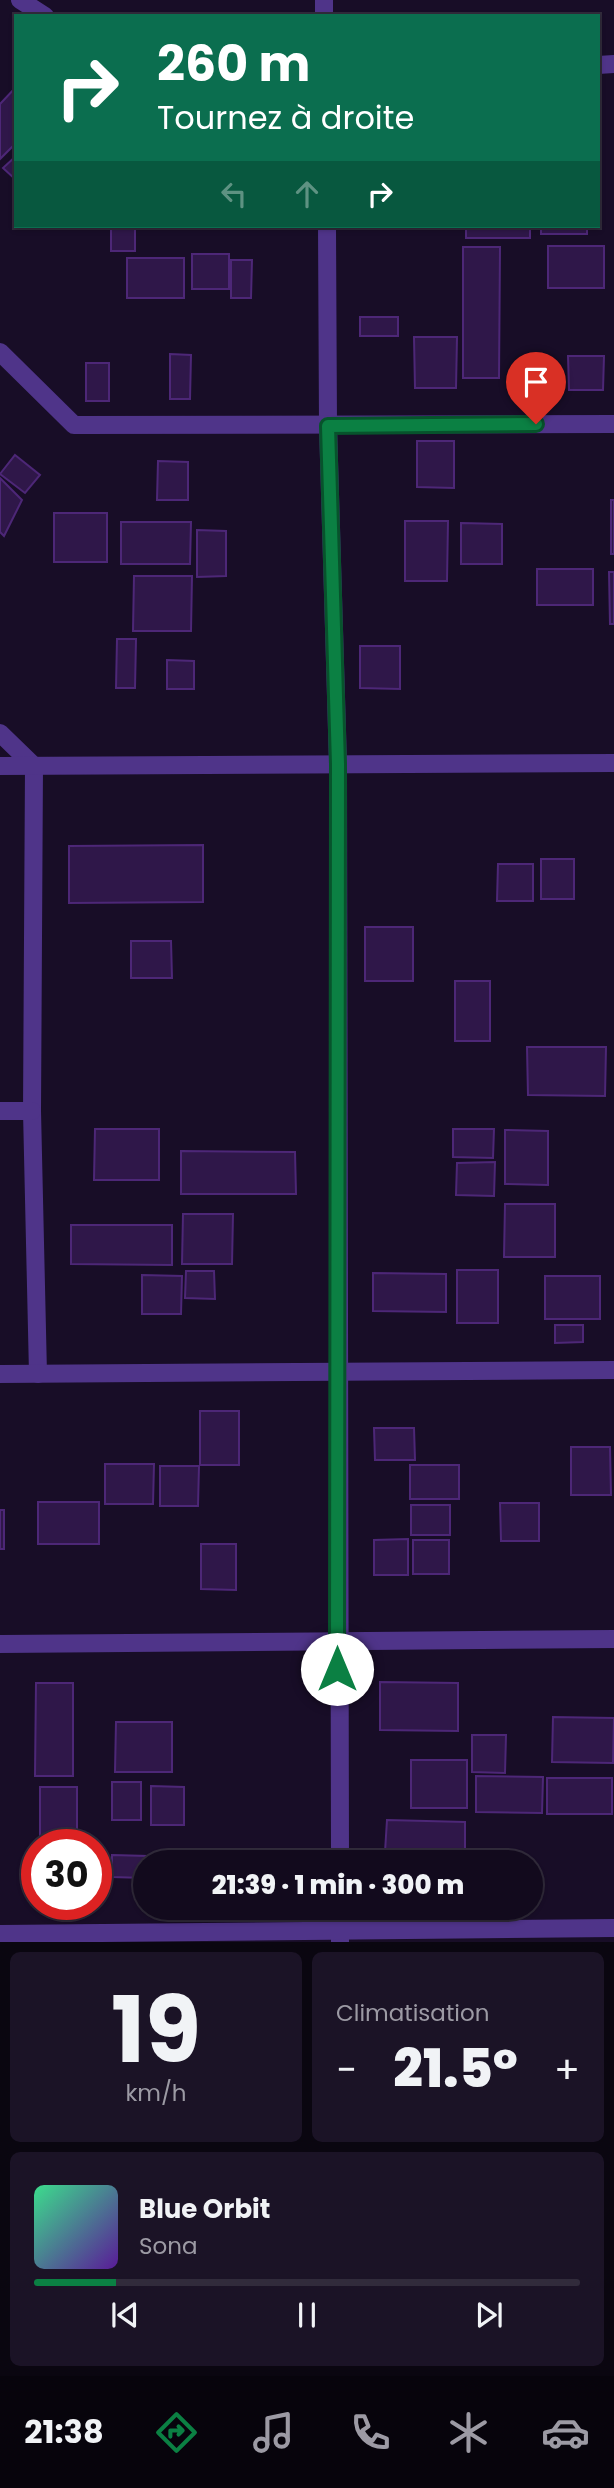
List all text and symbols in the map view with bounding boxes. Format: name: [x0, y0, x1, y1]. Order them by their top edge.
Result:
text: 260 m: [157, 30, 310, 98]
icon: right: [42, 42, 133, 133]
text: Tournez à droite: [157, 95, 414, 140]
icon: left: [215, 175, 253, 213]
icon: ahead: [288, 175, 326, 213]
icon: right: [361, 175, 399, 213]
pin: [506, 352, 566, 424]
icon: arrive: [517, 363, 555, 401]
position arrow: [300, 1632, 374, 1706]
speed limit sign: 30: [21, 1829, 112, 1920]
text: 21:39 · 1 min · 300 m: [212, 1867, 464, 1903]
text: 19: [111, 1966, 201, 2094]
text: Climatisation: [336, 1997, 489, 2029]
text: 21.5°: [393, 2032, 518, 2105]
text: −: [336, 2043, 357, 2096]
text: +: [554, 2043, 580, 2096]
text: km/h: [125, 2077, 187, 2109]
text: Blue Orbit: [139, 2191, 270, 2227]
text: Sona: [139, 2230, 198, 2262]
icon: previous: [106, 2296, 144, 2334]
icon: pause: [288, 2296, 326, 2334]
icon: next: [470, 2296, 508, 2334]
icon: directions: [152, 2408, 201, 2457]
icon: music: [249, 2408, 298, 2457]
icon: phone: [346, 2408, 395, 2457]
icon: climate: [444, 2408, 493, 2457]
icon: car: [541, 2408, 590, 2457]
text: 21:38: [24, 2409, 104, 2454]

